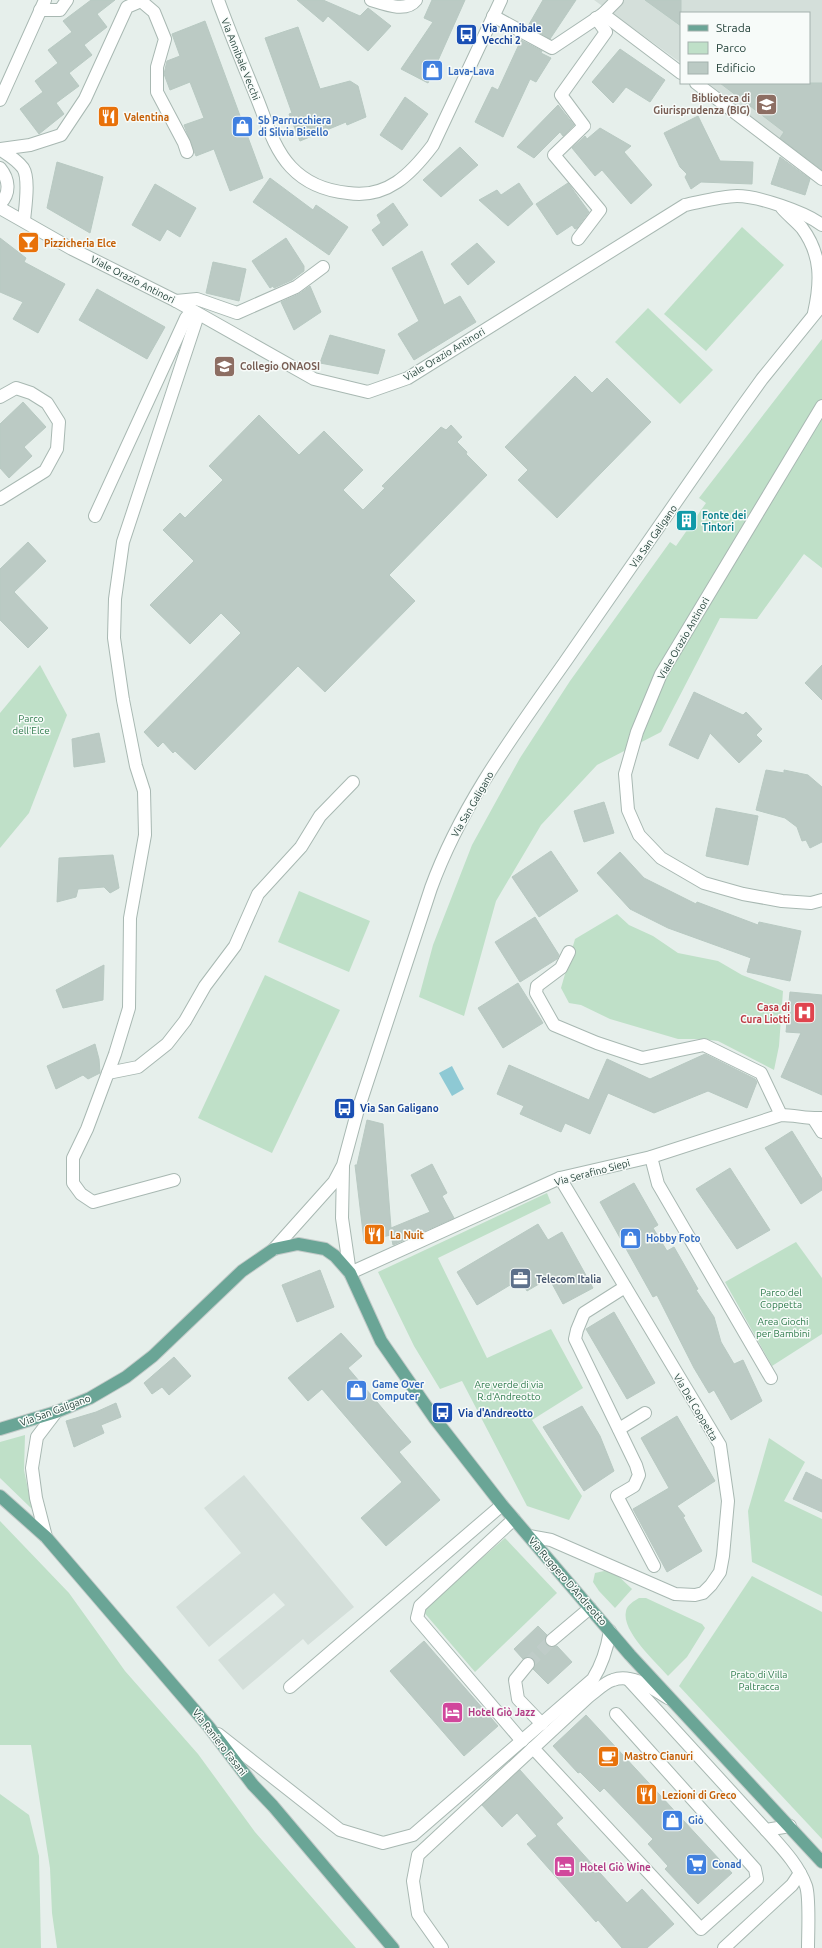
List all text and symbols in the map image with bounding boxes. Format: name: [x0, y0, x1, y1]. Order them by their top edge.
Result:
legend: [680, 12, 810, 84]
street label: Via Annibale Vecchi: [219, 17, 262, 102]
bus stop icon: Via Annibale Vecchi 2: [453, 21, 479, 47]
text: Strada: [716, 21, 751, 34]
place label: Via Annibale Vecchi 2: [482, 23, 542, 46]
text: Parco: [716, 41, 746, 54]
shop icon: Lava-Lava: [419, 58, 445, 84]
text: Edificio: [716, 61, 756, 74]
place label: Lava-Lava: [448, 66, 495, 77]
school or university icon: Biblioteca di Giurisprudenza (BIG): [753, 91, 779, 117]
place label: Biblioteca di Giurisprudenza (BIG): [653, 93, 750, 117]
restaurant icon: Valentina: [95, 104, 121, 130]
place label: Valentina: [124, 112, 169, 123]
shop icon: Sb Parrucchiera di Silvia Bisello: [229, 113, 255, 139]
place label: Sb Parrucchiera di Silvia Bisello: [258, 115, 331, 138]
bar icon: Pizzicheria Elce: [15, 230, 41, 256]
place label: Pizzicheria Elce: [44, 238, 117, 249]
street label: Viale Orazio Antinori: [89, 253, 177, 305]
street label: Viale Orazio Antinori: [402, 326, 487, 383]
school or university icon: Collegio ONAOSI: [212, 353, 238, 379]
place label: Collegio ONAOSI: [240, 361, 320, 372]
street label: Via San Galigano: [628, 503, 679, 570]
building icon: Fonte dei Tintori: [673, 508, 699, 534]
place label: Fonte dei Tintori: [702, 510, 746, 533]
street label: Viale Orazio Antinori: [655, 595, 711, 681]
park label: Parco dell'Elce: [12, 713, 50, 736]
street label: Via San Galigano: [449, 769, 496, 839]
hospital icon: Casa di Cura Liotti: [792, 1000, 818, 1026]
place label: Casa di Cura Liotti: [740, 1002, 790, 1025]
bus stop icon: Via San Galigano: [331, 1095, 357, 1121]
place label: Via San Galigano: [360, 1103, 439, 1114]
street label: Via Serafino Siepi: [553, 1157, 631, 1188]
restaurant icon: La Nuit: [361, 1222, 387, 1248]
shop icon: Hobby Foto: [617, 1225, 643, 1251]
place label: La Nuit: [390, 1230, 424, 1241]
place label: Hobby Foto: [646, 1233, 701, 1244]
office icon: Telecom Italia: [508, 1266, 534, 1292]
place label: Telecom Italia: [536, 1274, 601, 1285]
park label: Parco del Coppetta: [760, 1287, 802, 1310]
park label: Area Giochi per Bambini: [756, 1316, 810, 1339]
street label: Via Del Coppetta: [671, 1372, 720, 1443]
shop icon: Game Over Computer: [343, 1377, 369, 1403]
place label: Game Over Computer: [372, 1379, 425, 1402]
park label: Are verde di via R.d'Andreotto: [475, 1379, 543, 1402]
street label: Via San Galigano: [18, 1393, 92, 1428]
bus stop icon: Via d'Andreotto: [430, 1400, 456, 1426]
place label: Via d'Andreotto: [458, 1408, 533, 1419]
street label: Via Ruggero D'Andreotto: [526, 1535, 609, 1628]
park label: Prato di Villa Paltracca: [730, 1669, 788, 1692]
hotel icon: Hotel Giò Jazz: [440, 1699, 466, 1725]
street label: Via Raniero Fasani: [190, 1707, 249, 1778]
place label: Hotel Giò Jazz: [468, 1707, 535, 1718]
cafe icon: Mastro Cianuri: [596, 1743, 622, 1769]
place label: Mastro Cianuri: [624, 1751, 693, 1762]
restaurant icon: Lezioni di Greco: [633, 1782, 659, 1808]
place label: Lezioni di Greco: [662, 1790, 737, 1801]
shop icon: Giò: [659, 1807, 685, 1833]
place label: Giò: [688, 1815, 704, 1826]
supermarket icon: Conad: [684, 1851, 710, 1877]
hotel icon: Hotel Giò Wine: [551, 1854, 577, 1880]
place label: Conad: [712, 1859, 742, 1870]
place label: Hotel Giò Wine: [580, 1862, 651, 1873]

